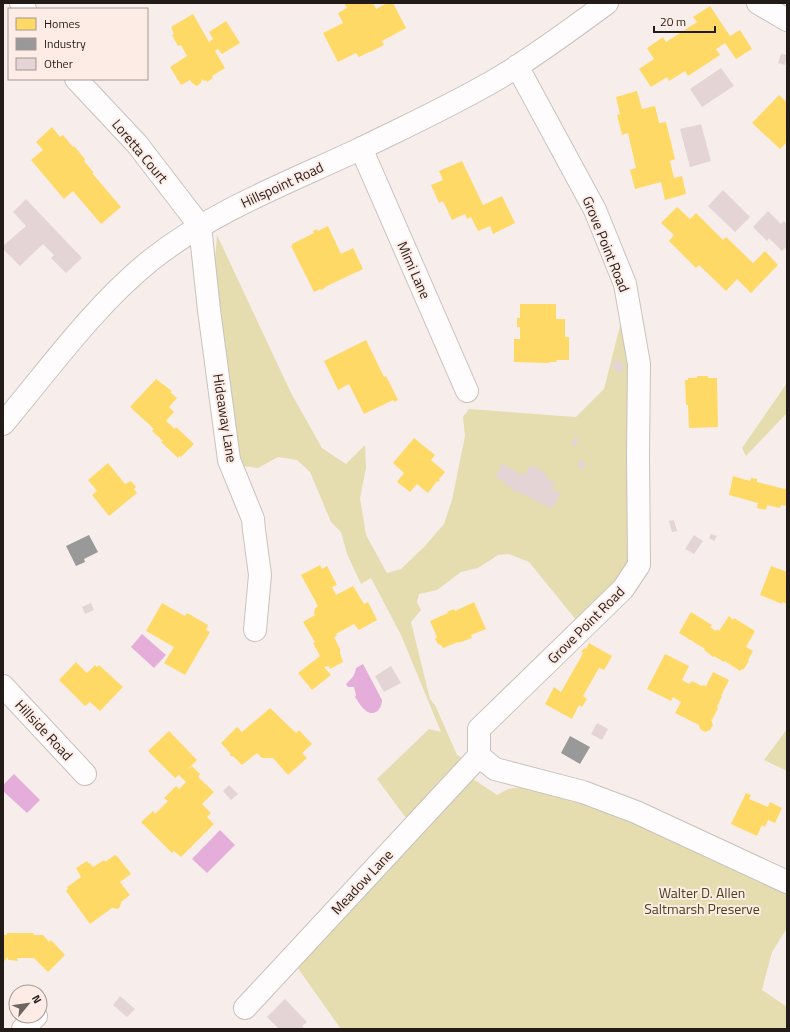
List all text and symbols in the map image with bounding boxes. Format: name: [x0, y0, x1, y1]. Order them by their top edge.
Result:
legend: [8, 8, 148, 80]
scale bar: [654, 8, 715, 34]
text: 20 m: [660, 12, 686, 31]
text: Homes: [44, 14, 80, 33]
text: Industry: [44, 34, 86, 53]
text: Other: [44, 54, 73, 73]
street label: Loretta Court: [107, 114, 173, 187]
street label: Hillspoint Road: [237, 156, 327, 213]
street label: Grove Point Road: [578, 193, 635, 295]
street label: Mimi Lane: [392, 238, 436, 302]
street label: Hideaway Lane: [208, 372, 243, 464]
street label: Grove Point Road: [542, 581, 629, 668]
street label: Hillside Road: [11, 695, 78, 765]
street label: Meadow Lane: [326, 844, 397, 919]
park label: Walter D. Allen Saltmarsh Preserve: [644, 882, 760, 919]
north arrow: [8, 984, 48, 1024]
text: N: [28, 992, 46, 1006]

